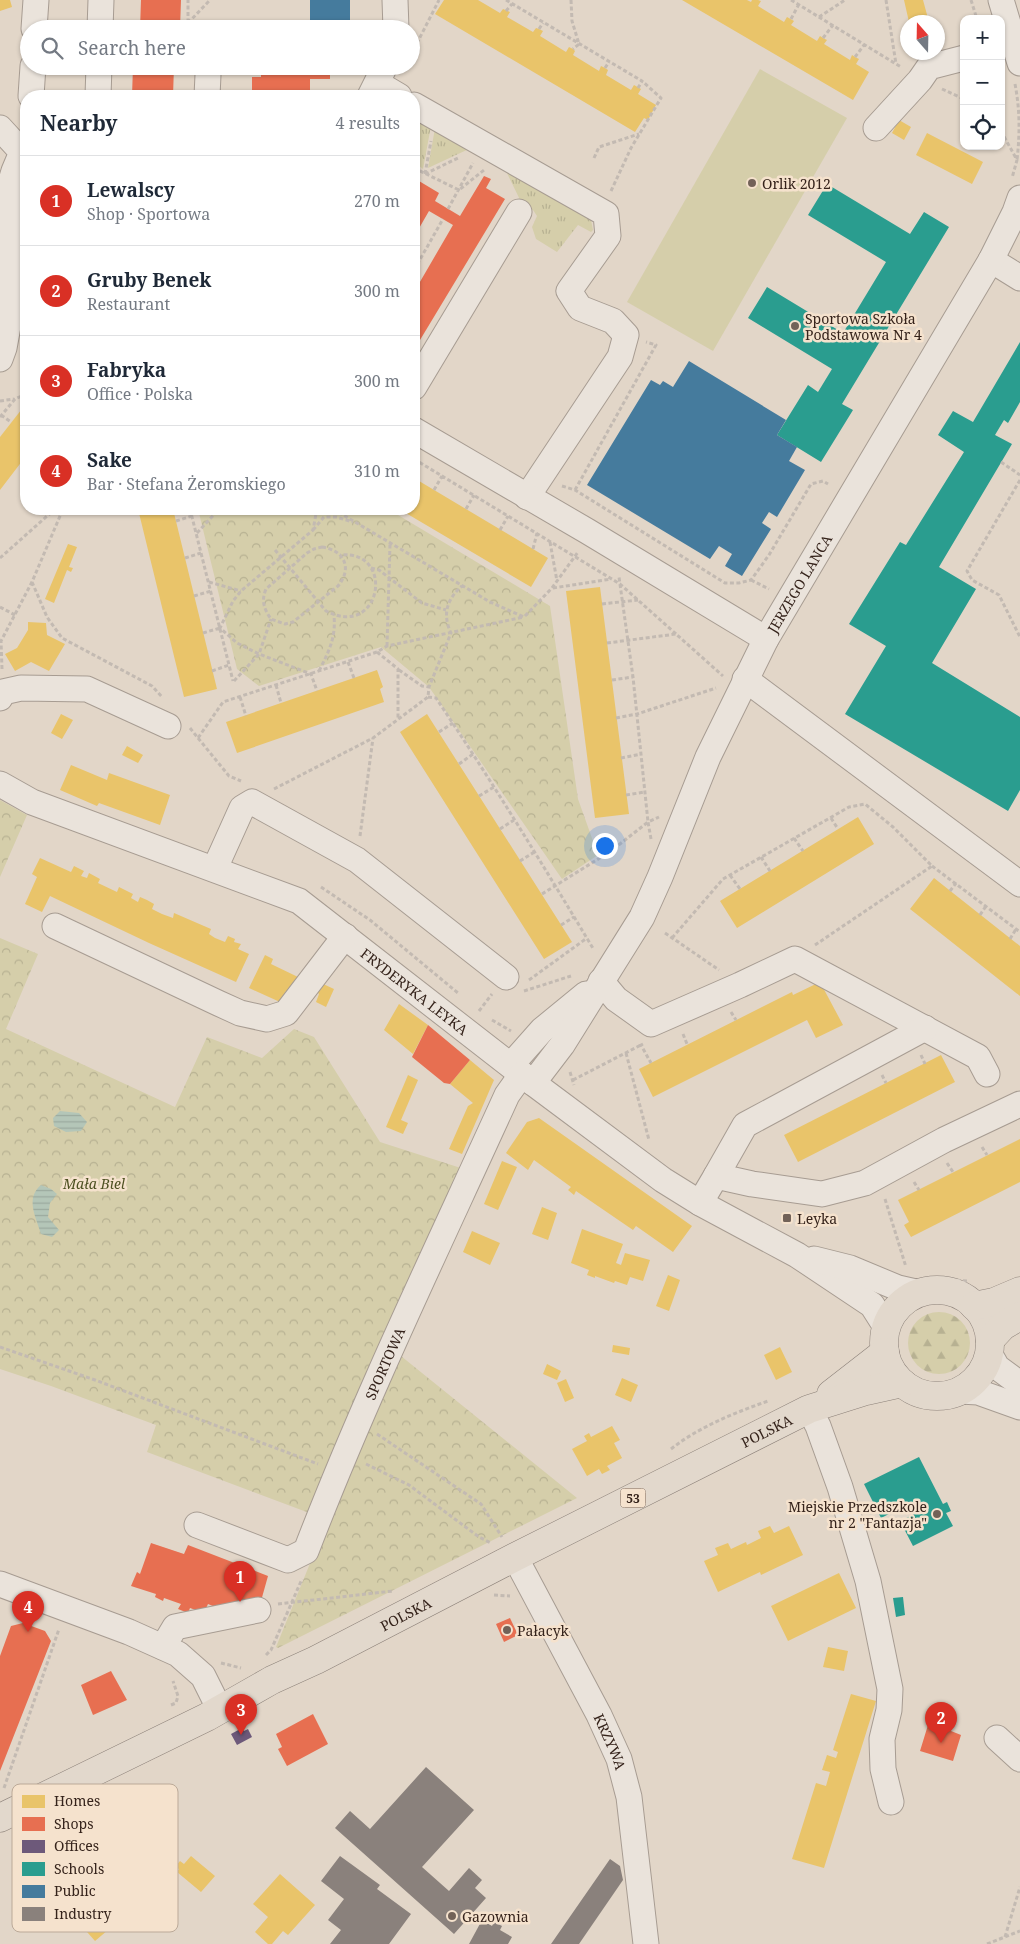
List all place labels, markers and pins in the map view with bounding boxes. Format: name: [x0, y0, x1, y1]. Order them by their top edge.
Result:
place label: Orlik 2012: [762, 174, 831, 193]
marker: Orlik 2012: [746, 177, 758, 189]
place label: Sportowa Szkoła Podstawowa Nr 4: [805, 309, 922, 344]
marker: Sportowa Szkoła Podstawowa Nr 4: [789, 320, 801, 332]
place label: Leyka: [797, 1209, 837, 1228]
marker: Leyka: [781, 1212, 793, 1224]
place label: Miejskie Przedszkole nr 2 "Fantazja": [788, 1497, 927, 1532]
marker: Miejskie Przedszkole nr 2 "Fantazja": [931, 1508, 943, 1520]
pin: 1: [224, 1561, 256, 1602]
pin: 4: [12, 1591, 44, 1632]
place label: Pałacyk: [517, 1621, 570, 1640]
marker: Pałacyk: [501, 1624, 513, 1636]
pin: 3: [225, 1694, 257, 1735]
pin: 2: [925, 1702, 957, 1743]
place label: Gazownia: [462, 1907, 529, 1926]
marker: Gazownia: [446, 1910, 458, 1922]

